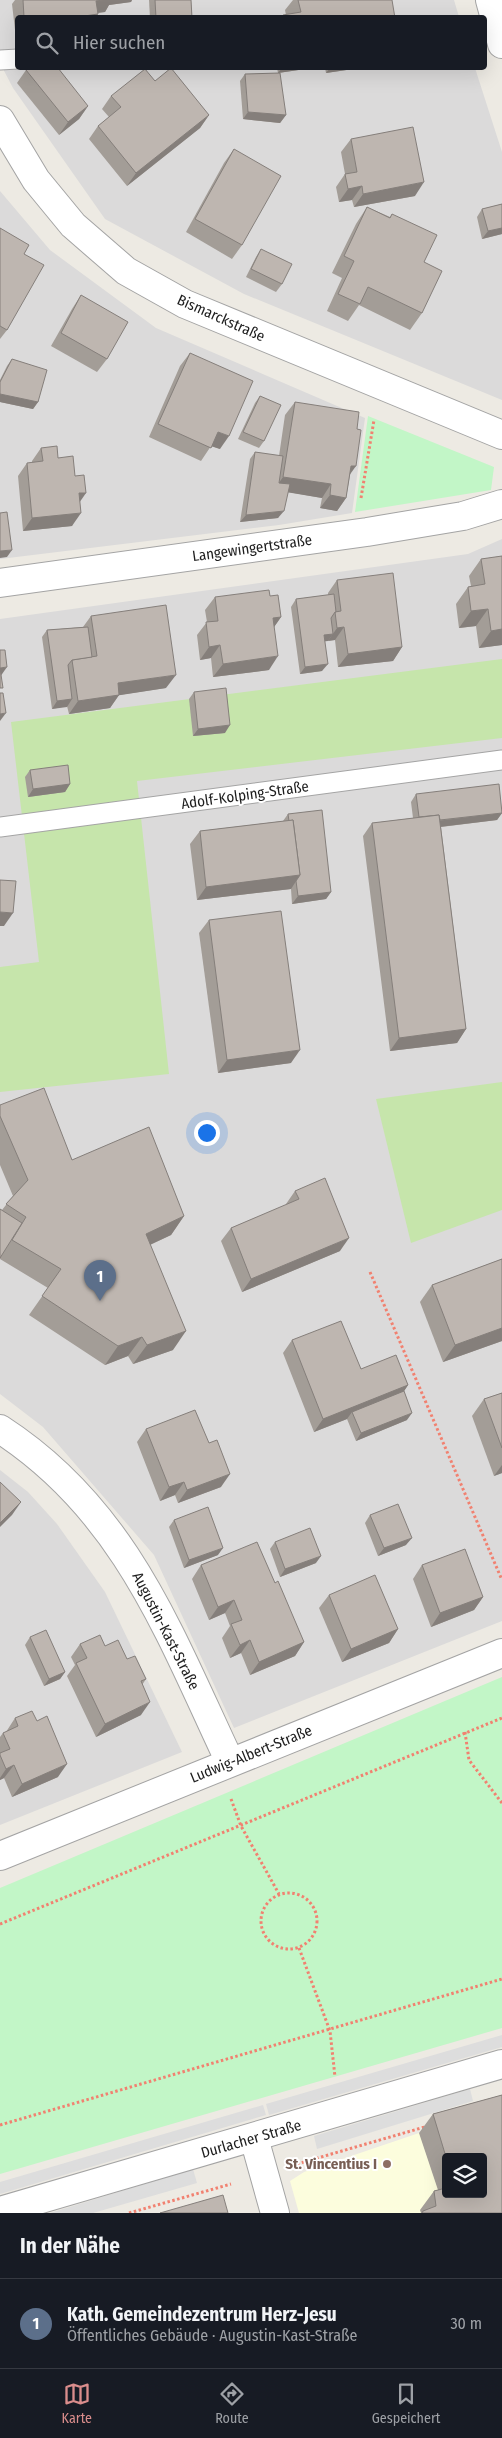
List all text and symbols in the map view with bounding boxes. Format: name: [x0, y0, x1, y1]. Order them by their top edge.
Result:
search box: [15, 15, 487, 70]
icon: search: [33, 29, 61, 57]
text: Hier suchen: [73, 31, 165, 54]
street label: Bismarckstraße: [174, 291, 268, 345]
street label: Langewingertstraße: [191, 531, 313, 565]
street label: Adolf-Kolping-Straße: [180, 777, 310, 813]
your location: [194, 1120, 220, 1146]
pin: 1: [84, 1260, 116, 1301]
street label: Augustin-Kast-Straße: [129, 1569, 203, 1693]
street label: Ludwig-Albert-Straße: [187, 1721, 315, 1787]
street label: Durlacher Straße: [199, 2116, 303, 2162]
map controls: [442, 2153, 487, 2198]
button: layers: [442, 2153, 487, 2198]
place label: St. Vincentius I: [285, 2155, 377, 2173]
marker: St. Vincentius I: [381, 2158, 393, 2170]
text: In der Nähe: [20, 2233, 120, 2259]
text: Kath. Gemeindezentrum Herz-Jesu: [67, 2303, 337, 2326]
text: 1: [33, 2314, 39, 2333]
text: 30 m: [450, 2314, 482, 2333]
text: Öffentliches Gebäude · Augustin-Kast-Straße: [67, 2326, 357, 2345]
tab: Karte: [62, 2380, 92, 2427]
tab: Route: [215, 2380, 249, 2427]
tab: Gespeichert: [372, 2380, 440, 2427]

